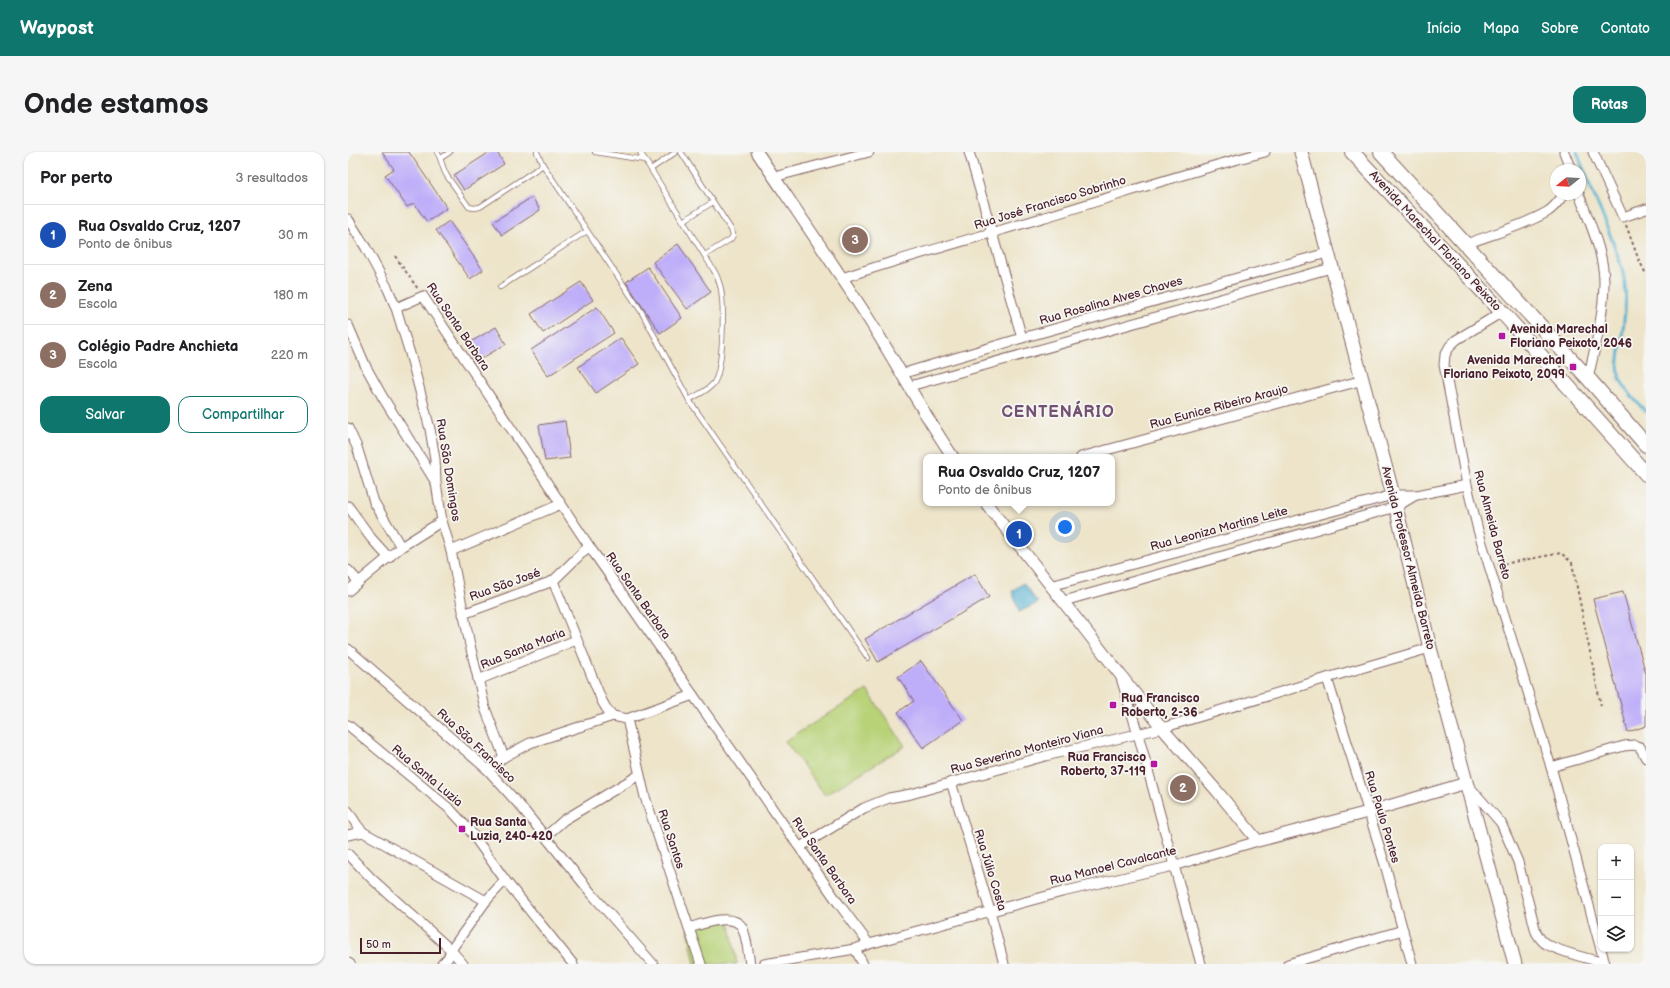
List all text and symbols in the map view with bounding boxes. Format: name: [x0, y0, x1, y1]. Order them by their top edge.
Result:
text: Waypost: [20, 17, 94, 40]
text: Início: [1427, 20, 1461, 37]
text: Mapa: [1483, 20, 1519, 37]
text: Sobre: [1541, 20, 1579, 37]
text: Contato: [1601, 20, 1650, 37]
button: Rotas: [1573, 86, 1646, 123]
text: Onde estamos: [24, 88, 209, 121]
north arrow: [1550, 164, 1586, 200]
text: Por perto: [40, 168, 113, 188]
street label: Avenida Marechal Floriano Peixoto: [1366, 168, 1504, 315]
text: 3 resultados: [236, 170, 308, 186]
street label: Rua José Francisco Sobrinho: [972, 173, 1128, 233]
text: Rua Osvaldo Cruz, 1207: [78, 217, 241, 236]
pin: 3: [842, 225, 868, 255]
text: 1: [50, 227, 56, 243]
text: 30 m: [278, 227, 308, 243]
text: Ponto de ônibus: [78, 236, 172, 252]
street label: Rua Rosalina Alves Chaves: [1038, 273, 1184, 329]
text: Zena: [78, 277, 113, 296]
street label: Rua Santa Barbara: [423, 280, 493, 374]
text: 2: [49, 287, 57, 303]
text: 180 m: [273, 287, 308, 303]
text: Escola: [78, 296, 117, 312]
place label: Avenida Marechal Floriano Peixoto, 2046: [1509, 322, 1632, 351]
marker: Avenida Marechal Floriano Peixoto, 2046: [1497, 331, 1507, 341]
text: Colégio Padre Anchieta: [78, 337, 238, 356]
text: 3: [49, 347, 57, 363]
text: 220 m: [271, 347, 308, 363]
place label: Avenida Marechal Floriano Peixoto, 2099: [1443, 353, 1565, 382]
text: Escola: [78, 356, 117, 372]
marker: Avenida Marechal Floriano Peixoto, 2099: [1568, 362, 1578, 372]
street label: Rua Eunice Ribeiro Araujo: [1148, 381, 1290, 433]
button: Salvar: [40, 396, 170, 433]
button: Compartilhar: [178, 396, 308, 433]
district label: CENTENÁRIO: [1001, 400, 1115, 422]
street label: Rua São Domingos: [432, 418, 464, 522]
popup: [923, 454, 1115, 506]
text: Rua Osvaldo Cruz, 1207: [938, 463, 1100, 482]
street label: Avenida Professor Almeida Barreto: [1378, 465, 1438, 652]
street label: Rua Almeida Barreto: [1470, 469, 1514, 582]
text: Ponto de ônibus: [938, 482, 1032, 498]
street label: Rua Leoniza Martins Leite: [1149, 503, 1289, 555]
your location: [1055, 517, 1075, 537]
pin: 1: [1006, 519, 1032, 549]
street label: Rua Santa Barbara: [602, 550, 674, 643]
street label: Rua São José: [467, 565, 543, 605]
street label: Rua Santa Maria: [478, 625, 568, 673]
place label: Rua Francisco Roberto, 2-36: [1121, 691, 1200, 720]
marker: Rua Francisco Roberto, 2-36: [1108, 700, 1118, 710]
street label: Rua São Francisco: [433, 706, 519, 787]
street label: Rua Severino Monteiro Viana: [949, 722, 1105, 778]
street label: Rua Santa Luzia: [388, 742, 466, 810]
place label: Rua Francisco Roberto, 37-119: [1060, 750, 1146, 779]
marker: Rua Francisco Roberto, 37-119: [1149, 759, 1159, 769]
street label: Rua Paulo Pontes: [1361, 769, 1403, 865]
pin: 2: [1170, 773, 1196, 803]
street label: Rua Santos: [654, 807, 688, 871]
place label: Rua Santa Luzia, 240-420: [470, 815, 553, 844]
street label: Rua Santa Barbara: [788, 815, 860, 908]
marker: Rua Santa Luzia, 240-420: [457, 824, 467, 834]
street label: Rua Júlio Costa: [970, 827, 1010, 913]
street label: Rua Manoel Cavalcante: [1048, 843, 1178, 889]
map controls: [1598, 844, 1634, 952]
button: +: [1598, 844, 1634, 880]
button: −: [1598, 880, 1634, 916]
button: layers: [1598, 916, 1634, 952]
scale bar: [360, 936, 441, 955]
text: 50 m: [366, 938, 391, 951]

